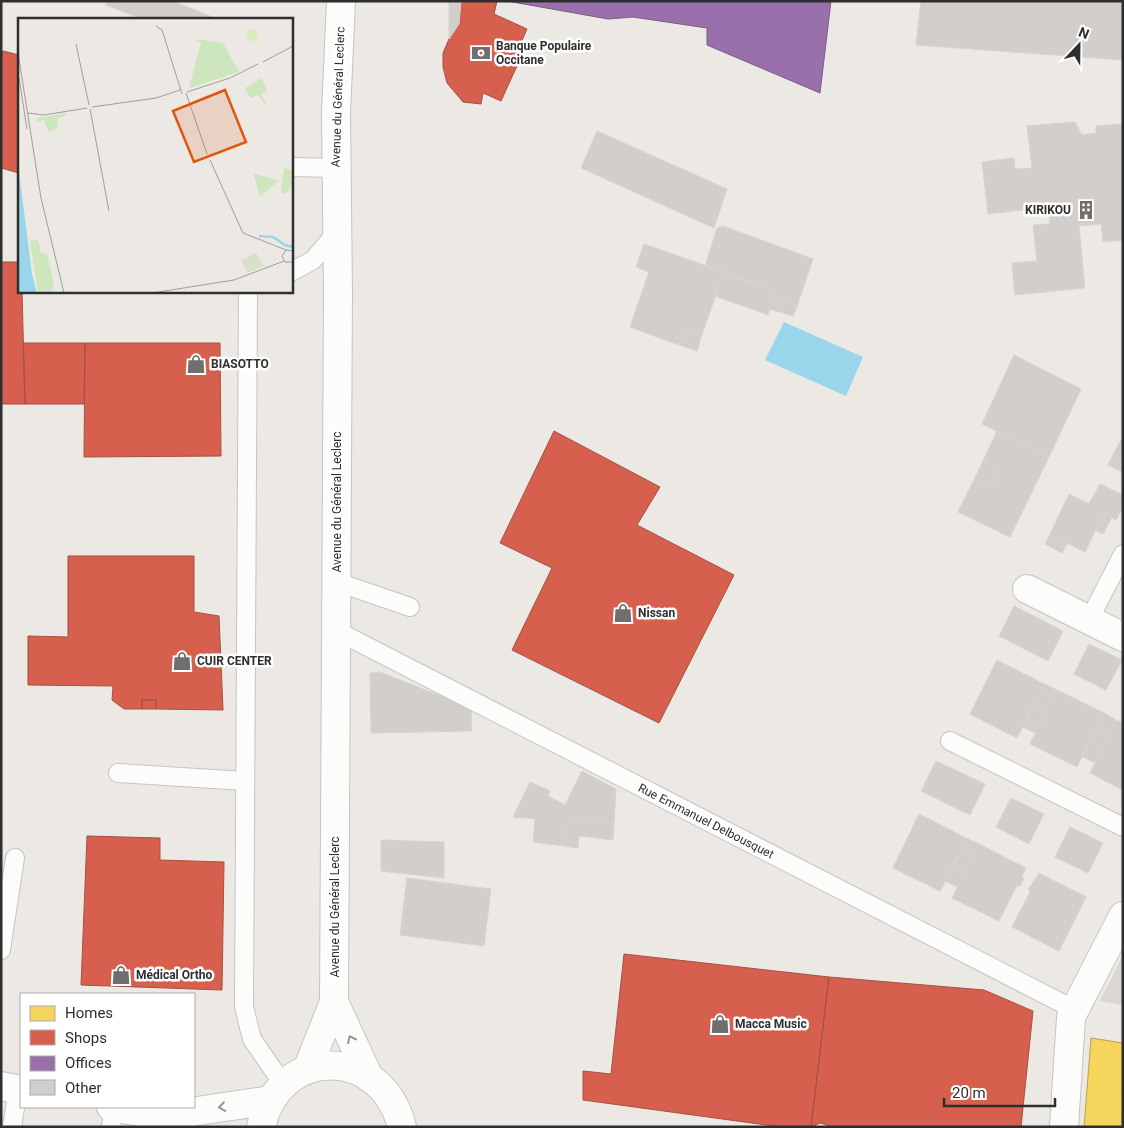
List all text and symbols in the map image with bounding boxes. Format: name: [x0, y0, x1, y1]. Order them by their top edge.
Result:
inset map: [18, 18, 292, 292]
north arrow: [1054, 20, 1104, 70]
text: N: [1076, 24, 1091, 42]
street label: Avenue du Général Leclerc: [329, 26, 347, 168]
place label: Banque Populaire Occitane: [496, 39, 592, 67]
bank icon: Banque Populaire Occitane: [470, 42, 492, 64]
building icon: KIRIKOU: [1075, 199, 1097, 221]
place label: KIRIKOU: [1025, 203, 1071, 217]
shop icon: BIASOTTO: [185, 353, 207, 375]
place label: BIASOTTO: [211, 357, 269, 371]
street label: Avenue du Général Leclerc: [330, 432, 344, 572]
shop icon: Nissan: [612, 602, 634, 624]
place label: Nissan: [638, 606, 675, 620]
shop icon: CUIR CENTER: [171, 650, 193, 672]
place label: CUIR CENTER: [197, 654, 272, 668]
street label: Rue Emmanuel Delbousquet: [636, 781, 776, 861]
street label: Avenue du Général Leclerc: [328, 837, 342, 977]
shop icon: Médical Ortho: [110, 964, 132, 986]
place label: Médical Ortho: [136, 968, 212, 982]
legend: [20, 993, 195, 1108]
text: Homes: [65, 1004, 113, 1022]
shop icon: Macca Music: [709, 1013, 731, 1035]
place label: Macca Music: [735, 1017, 807, 1031]
text: Shops: [65, 1029, 107, 1047]
one-way arrow: [347, 1035, 358, 1044]
text: Offices: [65, 1054, 112, 1072]
scale bar: [944, 1076, 1055, 1108]
text: Other: [65, 1079, 102, 1097]
text: 20 m: [952, 1084, 986, 1102]
one-way arrow: [218, 1101, 226, 1112]

